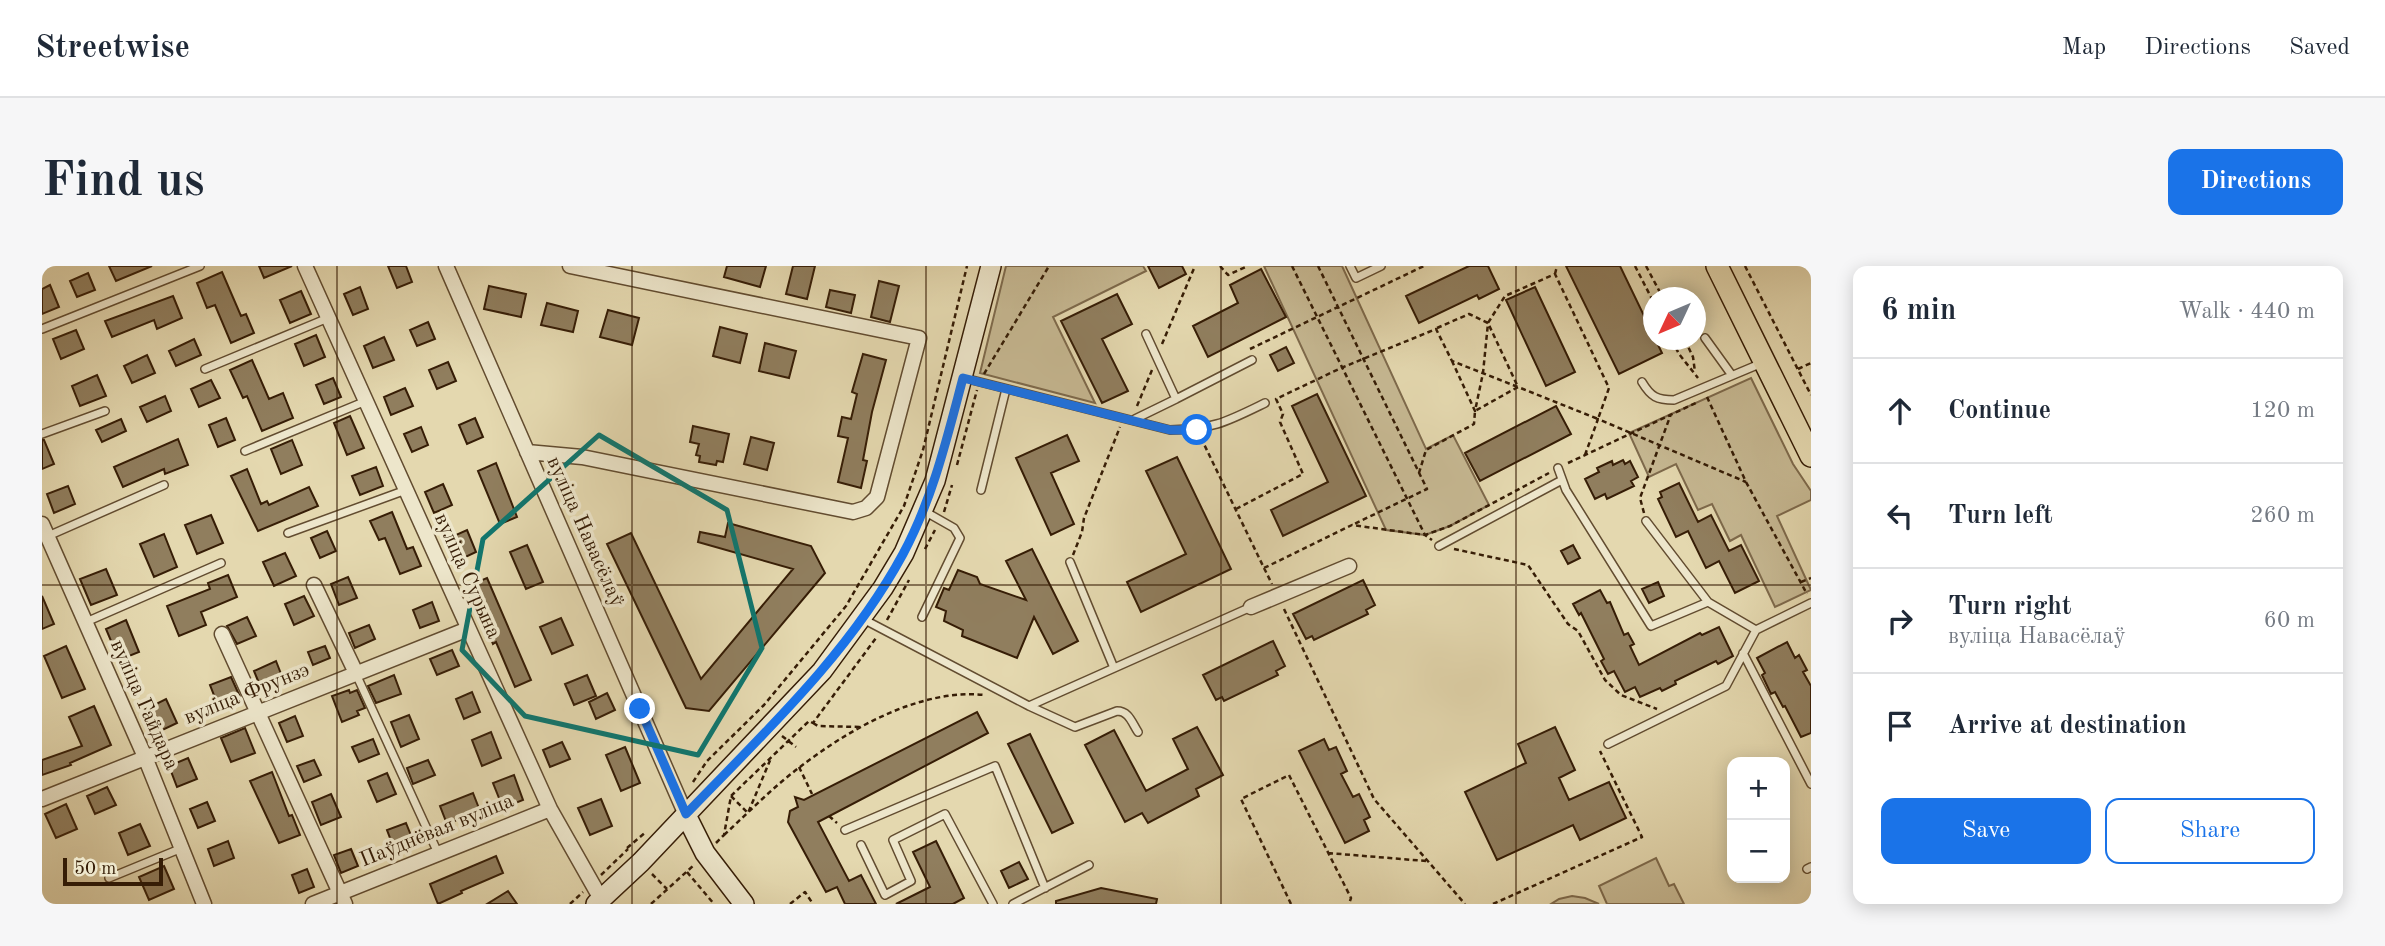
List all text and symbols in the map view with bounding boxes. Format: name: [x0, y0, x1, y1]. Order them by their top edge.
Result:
text: Streetwise: [35, 32, 190, 65]
text: Map: [2062, 36, 2106, 60]
text: Directions: [2144, 36, 2251, 60]
text: Saved: [2289, 36, 2350, 60]
button: Directions: [2168, 149, 2343, 215]
text: Find us: [42, 158, 205, 207]
north arrow: [1643, 287, 1706, 350]
text: 6 min: [1881, 296, 1956, 326]
text: Walk · 440 m: [2179, 300, 2315, 323]
icon: ahead: [1881, 392, 1919, 430]
text: Continue: [1948, 398, 2051, 424]
text: 120 m: [2250, 399, 2315, 422]
route start: [1181, 414, 1212, 445]
street label: вуліца Навасёлаў: [542, 454, 628, 610]
icon: left: [1881, 497, 1919, 535]
text: Turn left: [1948, 503, 2053, 529]
text: 260 m: [2250, 504, 2315, 527]
street label: вуліца Сурына: [430, 510, 504, 642]
text: Turn right: [1948, 594, 2071, 620]
icon: right: [1881, 602, 1919, 640]
text: 60 m: [2264, 609, 2315, 632]
text: вуліца Навасёлаў: [1948, 625, 2126, 648]
street label: вуліца Гайдара: [106, 637, 182, 773]
street label: вуліца Фрунзэ: [181, 659, 313, 729]
route end: [624, 693, 655, 724]
icon: arrive: [1881, 707, 1919, 745]
text: Arrive at destination: [1948, 713, 2187, 739]
map controls: [1727, 757, 1790, 883]
button: +: [1727, 757, 1790, 820]
street label: Паўднёвая вуліца: [357, 791, 517, 871]
button: Save: [1881, 798, 2091, 864]
button: Share: [2105, 798, 2315, 864]
button: −: [1727, 820, 1790, 883]
scale bar: [63, 855, 163, 887]
text: 50 m: [74, 860, 116, 879]

